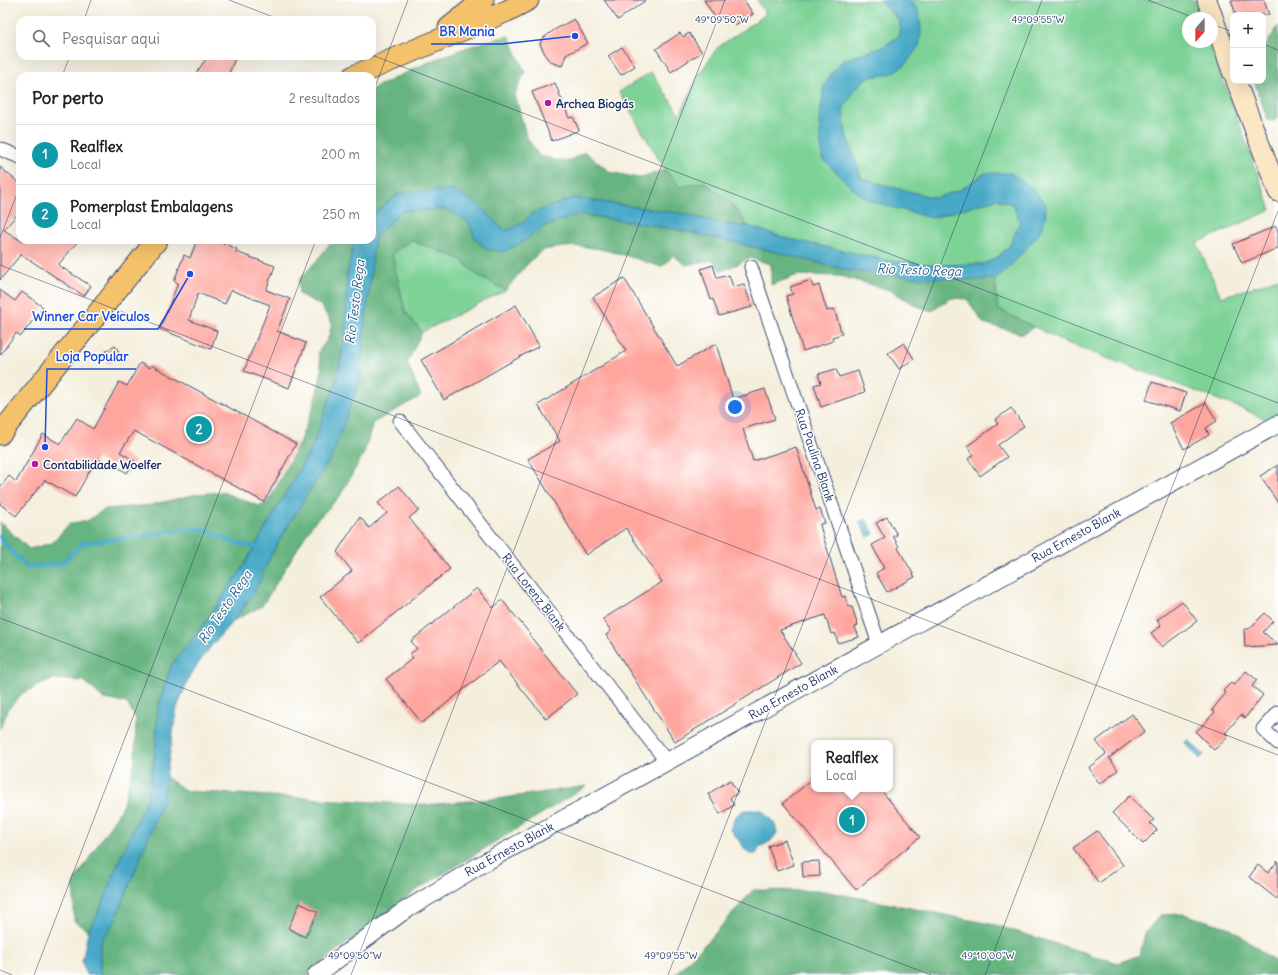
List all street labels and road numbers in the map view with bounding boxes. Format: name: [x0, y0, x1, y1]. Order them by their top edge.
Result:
street label: Rua Paulina Blank: [792, 406, 838, 504]
street label: Rua Ernesto Blank: [1029, 504, 1123, 566]
street label: Rua Lorenz Blank: [499, 550, 569, 634]
street label: Rua Ernesto Blank: [746, 661, 840, 723]
street label: Rua Ernesto Blank: [462, 818, 556, 880]

